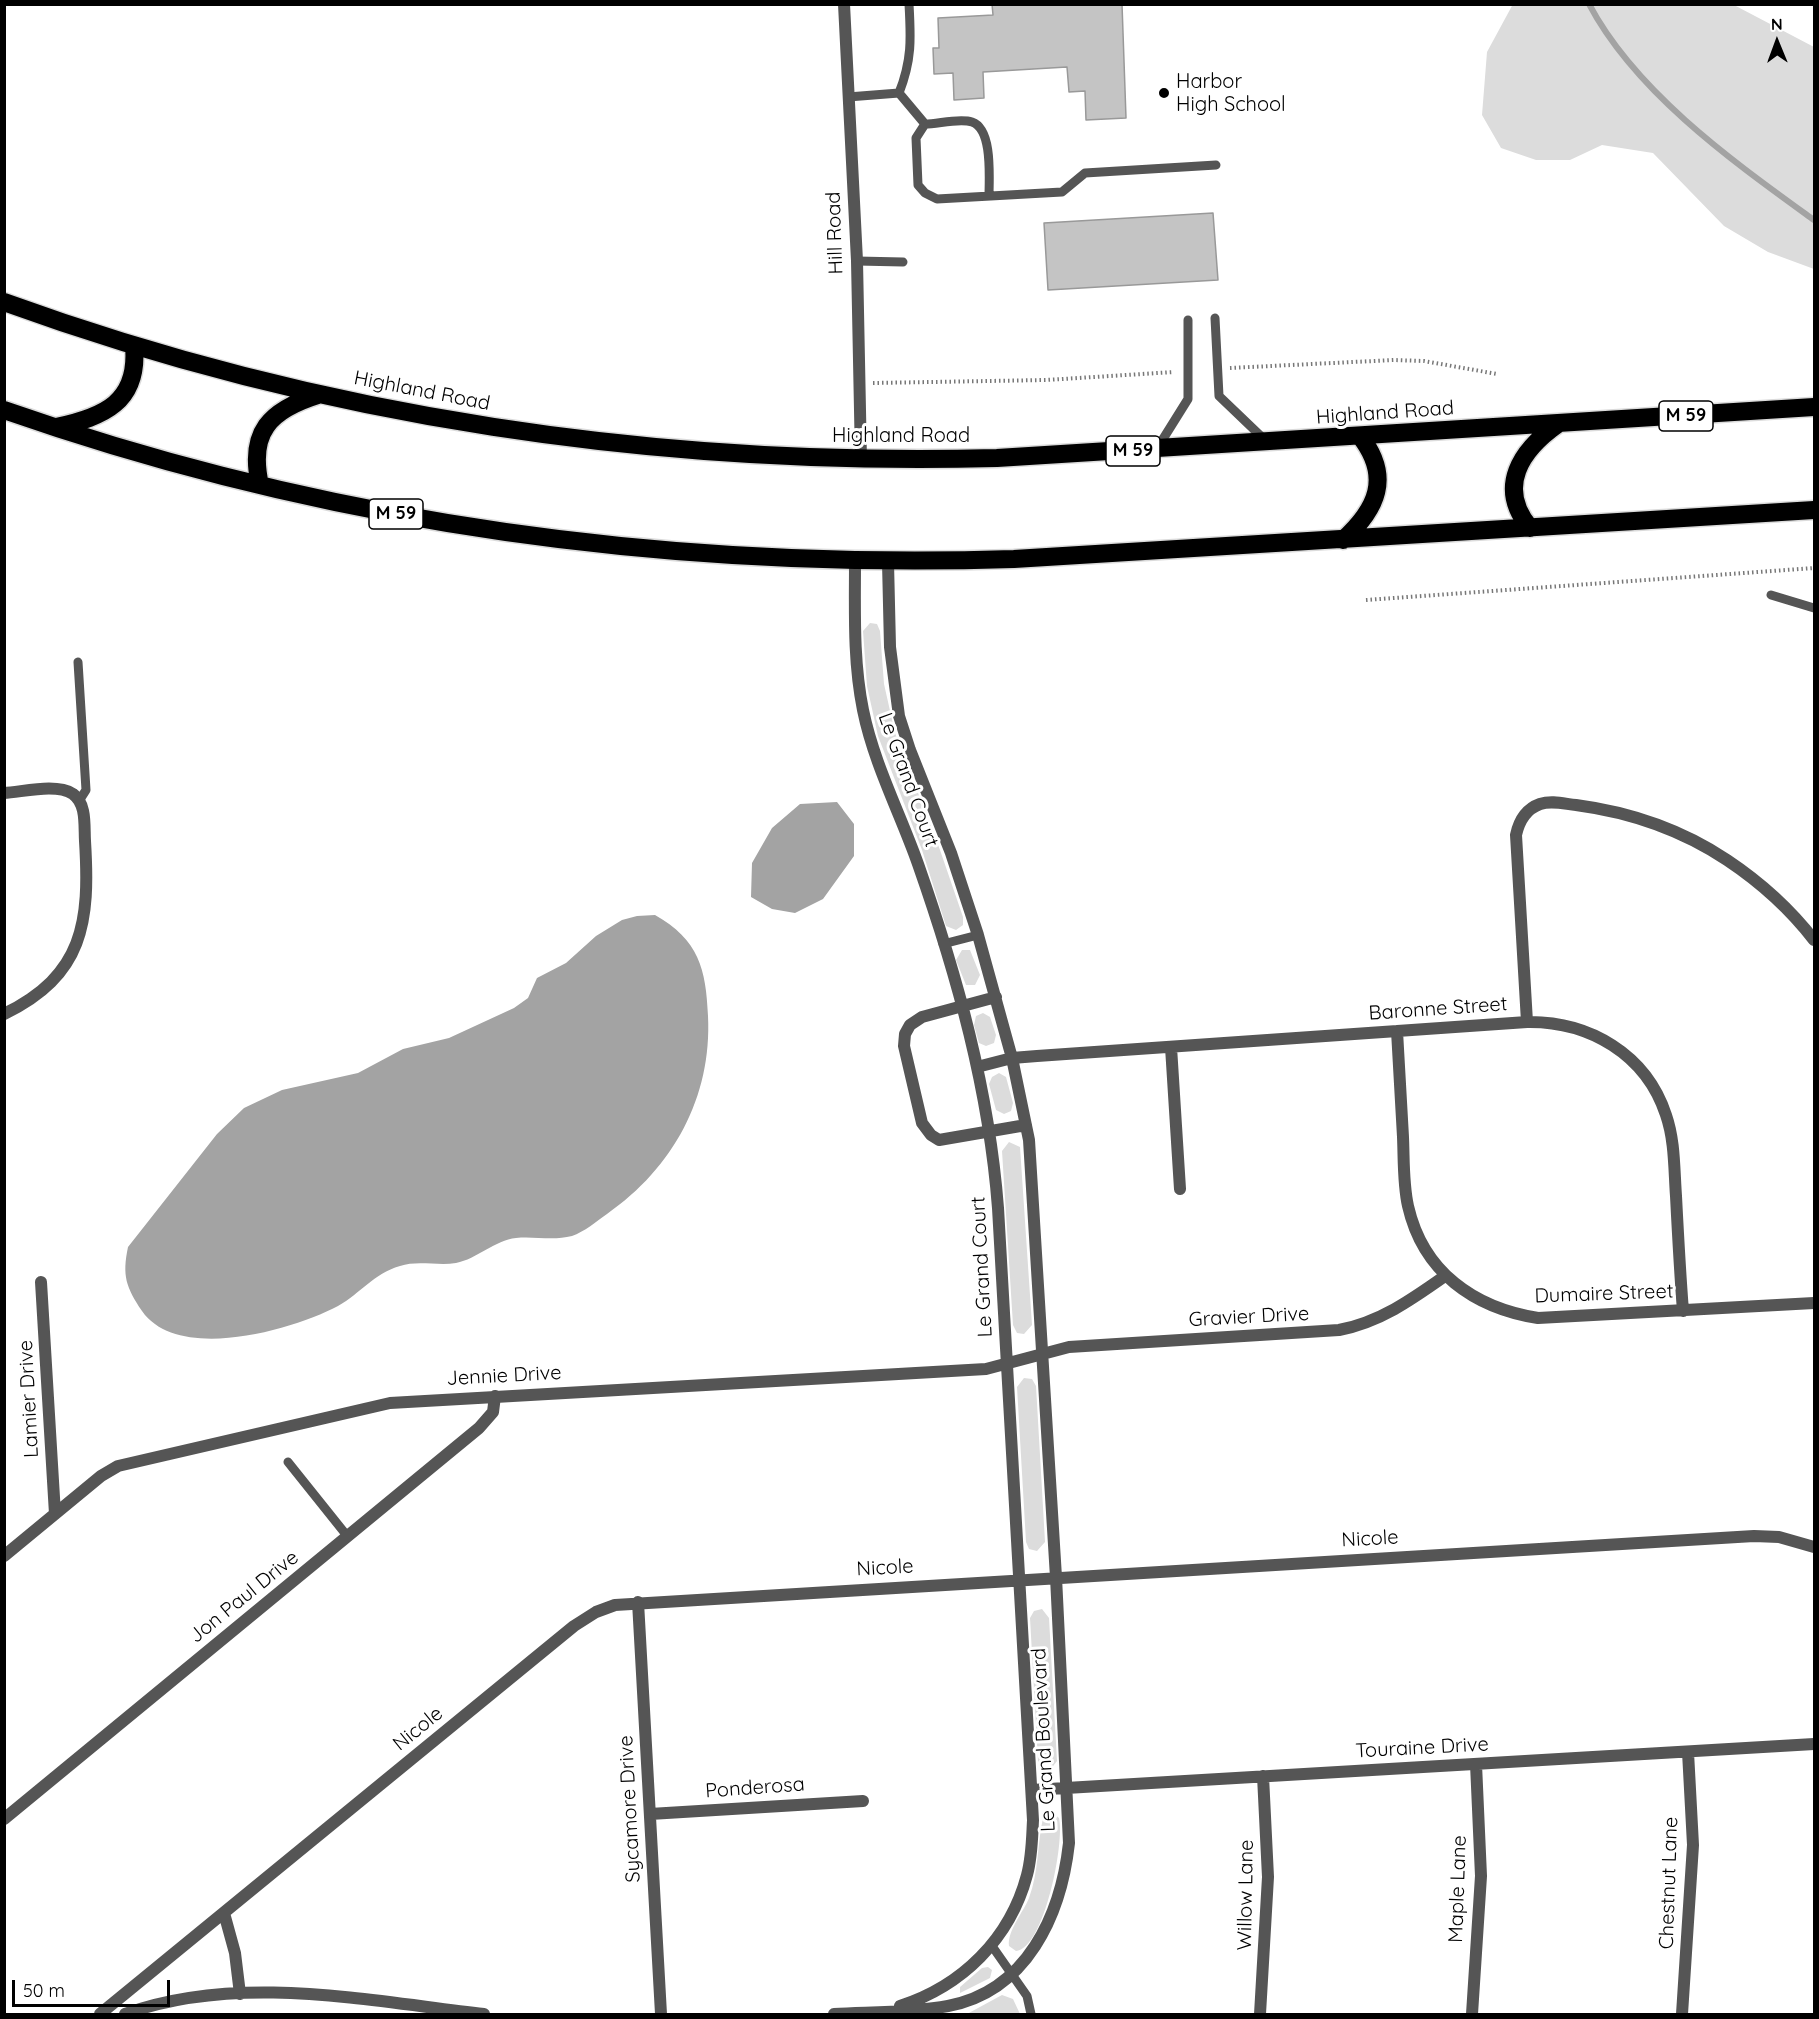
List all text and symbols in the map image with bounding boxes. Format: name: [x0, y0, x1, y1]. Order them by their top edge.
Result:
north arrow: [1747, 12, 1807, 72]
text: N: [1771, 14, 1783, 34]
place label: Harbor High School: [1176, 70, 1286, 117]
marker: Harbor High School: [1157, 86, 1171, 100]
street label: Hill Road: [822, 191, 848, 275]
street label: Highland Road: [352, 366, 492, 416]
street label: Highland Road: [1315, 396, 1455, 430]
road number: M 59: [1659, 401, 1713, 431]
street label: Highland Road: [832, 424, 970, 448]
road number: M 59: [1106, 436, 1160, 466]
road number: M 59: [369, 499, 423, 529]
street label: Le Grand Court: [873, 710, 943, 850]
street label: Baronne Street: [1368, 992, 1508, 1026]
street label: Le Grand Court: [966, 1196, 998, 1338]
street label: Dumaire Street: [1534, 1280, 1674, 1308]
street label: Gravier Drive: [1188, 1302, 1310, 1332]
street label: Lamier Drive: [14, 1340, 44, 1458]
street label: Jennie Drive: [446, 1361, 562, 1391]
street label: Nicole: [1341, 1526, 1399, 1552]
street label: Jon Paul Drive: [184, 1546, 304, 1648]
street label: Nicole: [856, 1555, 914, 1581]
street label: Le Grand Boulevard: [1027, 1647, 1061, 1833]
street label: Nicole: [388, 1702, 448, 1756]
street label: Touraine Drive: [1355, 1733, 1489, 1763]
street label: Sycamore Drive: [614, 1735, 646, 1883]
street label: Ponderosa: [704, 1773, 806, 1803]
street label: Chestnut Lane: [1655, 1816, 1683, 1950]
street label: Maple Lane: [1444, 1835, 1472, 1943]
street label: Willow Lane: [1233, 1839, 1259, 1951]
scale bar: [15, 1968, 172, 2006]
text: 50 m: [23, 1979, 65, 2002]

